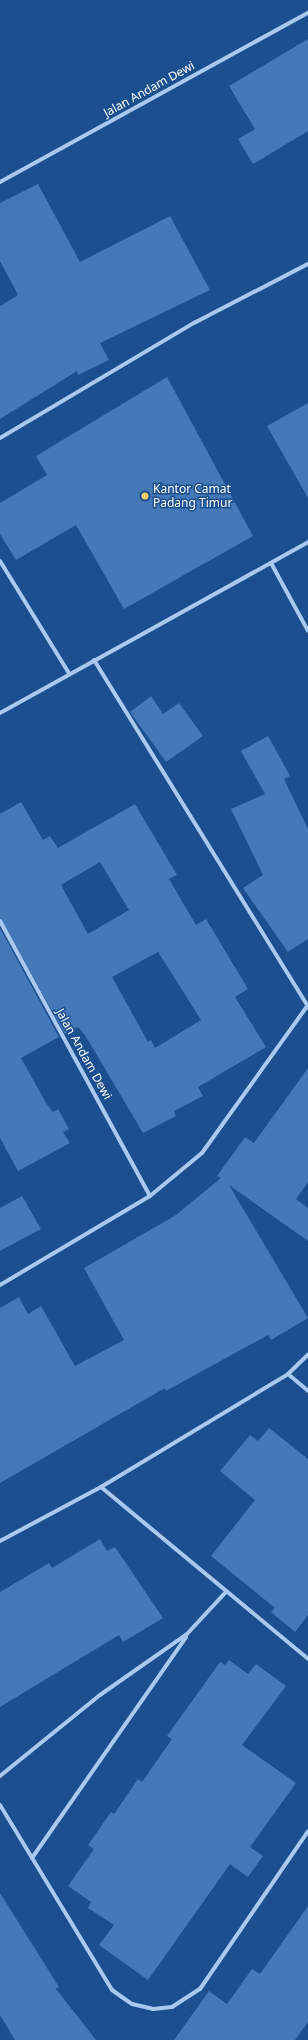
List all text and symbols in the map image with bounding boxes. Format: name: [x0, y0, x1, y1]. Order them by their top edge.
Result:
street label: Jalan Andam Dewi: [101, 58, 197, 120]
place label: Kantor Camat Padang Timur: [153, 482, 232, 510]
marker: Kantor Camat Padang Timur: [140, 491, 150, 501]
street label: Jalan Andam Dewi: [53, 1006, 115, 1102]

